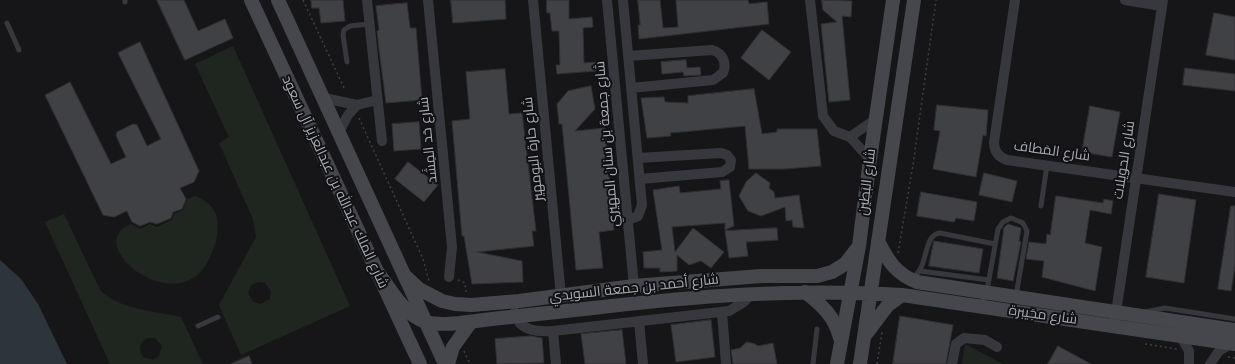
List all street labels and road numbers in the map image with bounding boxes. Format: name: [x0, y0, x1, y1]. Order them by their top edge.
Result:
street label: شارع جمعة بن سنان المهيري: [591, 60, 623, 228]
street label: شارع الملك عبدالله بن عبدالعزيز آل سعود: [278, 73, 392, 291]
street label: شارع حَد المِشَد: [415, 96, 441, 184]
street label: شارع حارة البومهير: [519, 96, 547, 202]
street label: شارع الحويلات: [1110, 120, 1138, 200]
street label: شارع المَطاف: [1013, 137, 1091, 165]
street label: شارع البَطِين: [855, 148, 879, 216]
street label: شارع أحمد بن جمعة السويدي: [549, 271, 719, 305]
street label: شارع مجَيبرة: [1008, 302, 1078, 328]

